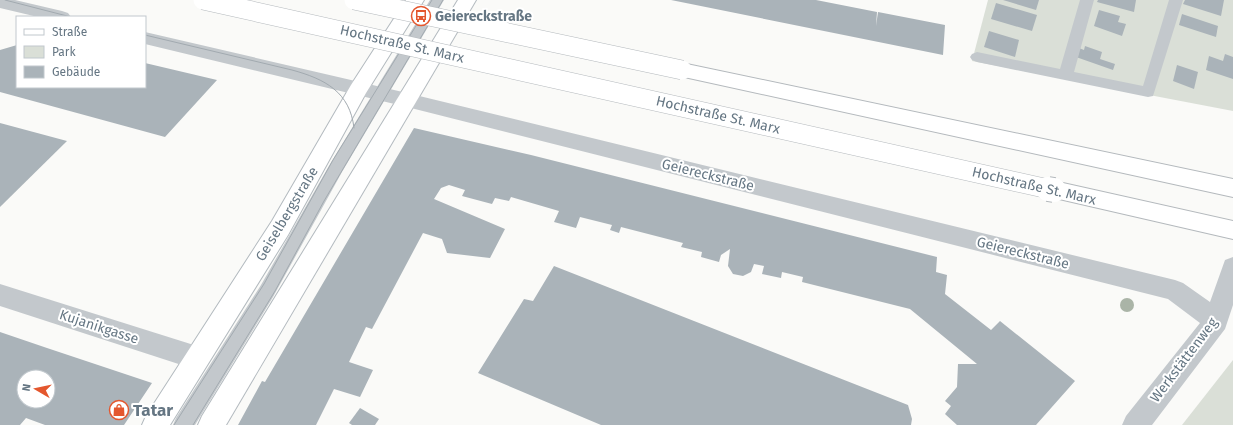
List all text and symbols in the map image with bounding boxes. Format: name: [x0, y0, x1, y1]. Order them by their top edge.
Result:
bus stop icon: Geiereckstraße: [410, 5, 432, 27]
place label: Geiereckstraße: [435, 8, 532, 25]
legend: [16, 16, 146, 88]
street label: Hochstraße St. Marx: [338, 21, 466, 67]
text: Straße: [52, 25, 87, 39]
text: Park: [52, 45, 76, 59]
text: Gebäude: [52, 65, 100, 79]
street label: Hochstraße St. Marx: [654, 92, 782, 138]
street label: Geiereckstraße: [660, 155, 756, 195]
street label: Hochstraße St. Marx: [970, 163, 1098, 209]
street label: Geiselbergstraße: [252, 164, 322, 264]
street label: Geiereckstraße: [975, 233, 1071, 273]
street label: Kujanikgasse: [57, 306, 141, 348]
street label: Werkstättenweg: [1147, 314, 1222, 406]
north arrow: [16, 369, 56, 409]
text: N: [20, 383, 34, 392]
shop icon: Tatar: [108, 399, 130, 421]
place label: Tatar: [133, 400, 173, 421]

